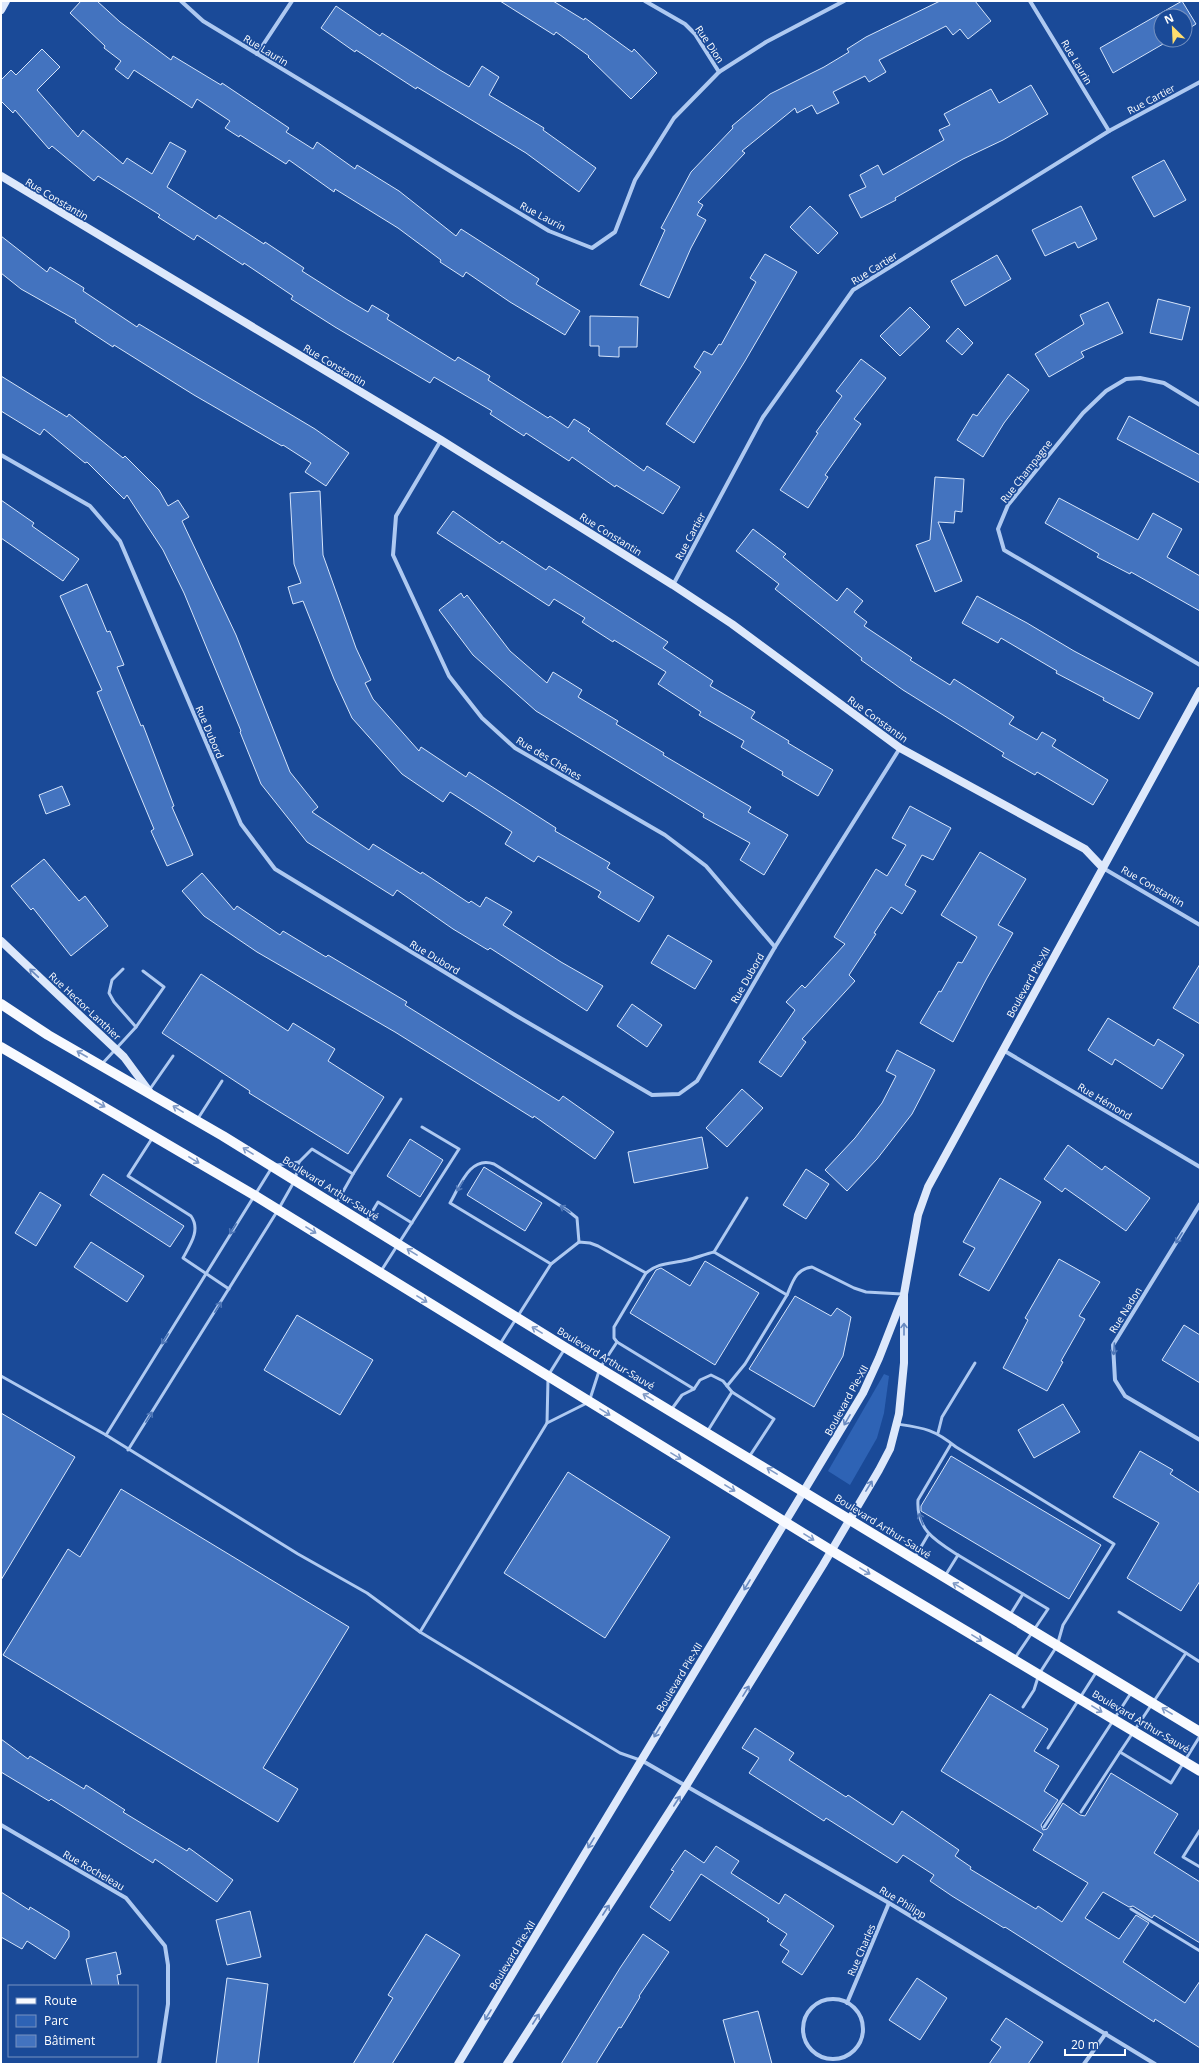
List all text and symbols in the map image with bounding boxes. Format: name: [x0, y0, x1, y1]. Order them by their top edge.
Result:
north arrow: [1153, 8, 1193, 48]
text: N: [1162, 10, 1176, 27]
street label: Rue Dion: [692, 22, 728, 66]
street label: Rue Laurin: [241, 31, 291, 69]
street label: Rue Laurin: [1058, 37, 1096, 87]
street label: Rue Cartier: [1125, 81, 1177, 117]
street label: Rue Constantin: [23, 175, 91, 223]
street label: Rue Laurin: [518, 198, 568, 234]
street label: Rue Cartier: [848, 248, 900, 288]
street label: Rue Constantin: [301, 341, 369, 389]
street label: Rue Champagne: [997, 436, 1055, 506]
street label: Rue Constantin: [577, 509, 645, 559]
street label: Rue Cartier: [672, 510, 708, 562]
street label: Rue Constantin: [845, 692, 911, 746]
street label: Rue Dubord: [193, 703, 227, 761]
street label: Rue des Chênes: [514, 733, 585, 783]
street label: Rue Constantin: [1119, 862, 1187, 910]
street label: Rue Dubord: [407, 937, 463, 977]
street label: Boulevard Pie-XII: [1003, 944, 1053, 1020]
street label: Rue Dubord: [727, 950, 767, 1006]
one-way arrow: [30, 969, 40, 978]
street label: Rue Hector-Lanthier: [46, 969, 124, 1043]
one-way arrow: [76, 1050, 88, 1058]
street label: Rue Hémond: [1075, 1079, 1135, 1123]
one-way arrow: [94, 1100, 106, 1108]
one-way arrow: [172, 1104, 184, 1112]
one-way arrow: [243, 1147, 254, 1155]
street label: Boulevard Arthur-Sauvé: [280, 1153, 382, 1224]
one-way arrow: [188, 1156, 199, 1164]
one-way arrow: [456, 1180, 464, 1191]
one-way arrow: [560, 1205, 571, 1213]
one-way arrow: [229, 1223, 238, 1234]
one-way arrow: [305, 1227, 317, 1235]
one-way arrow: [1175, 1232, 1183, 1244]
one-way arrow: [407, 1248, 418, 1256]
street label: Rue Nadon: [1105, 1284, 1145, 1336]
one-way arrow: [416, 1295, 428, 1303]
one-way arrow: [214, 1301, 222, 1312]
street label: Boulevard Arthur-Sauvé: [555, 1323, 658, 1393]
one-way arrow: [900, 1323, 908, 1336]
one-way arrow: [531, 1325, 543, 1333]
one-way arrow: [161, 1333, 169, 1344]
one-way arrow: [1111, 1342, 1118, 1355]
street label: Boulevard Pie-XII: [821, 1362, 871, 1438]
one-way arrow: [642, 1392, 654, 1400]
one-way arrow: [599, 1408, 611, 1416]
one-way arrow: [145, 1411, 153, 1422]
one-way arrow: [843, 1414, 851, 1425]
one-way arrow: [670, 1452, 682, 1460]
one-way arrow: [766, 1466, 778, 1474]
one-way arrow: [866, 1480, 874, 1492]
one-way arrow: [724, 1484, 735, 1492]
street label: Boulevard Arthur-Sauvé: [832, 1491, 934, 1562]
one-way arrow: [917, 1513, 924, 1526]
one-way arrow: [803, 1532, 814, 1541]
one-way arrow: [859, 1567, 870, 1575]
one-way arrow: [743, 1579, 751, 1590]
one-way arrow: [952, 1581, 964, 1589]
one-way arrow: [971, 1634, 983, 1642]
street label: Boulevard Pie-XII: [653, 1640, 705, 1714]
one-way arrow: [742, 1685, 750, 1697]
street label: Boulevard Arthur-Sauvé: [1090, 1686, 1193, 1756]
one-way arrow: [1091, 1705, 1103, 1713]
one-way arrow: [1161, 1707, 1173, 1715]
one-way arrow: [653, 1726, 661, 1738]
one-way arrow: [673, 1796, 681, 1807]
one-way arrow: [586, 1837, 594, 1849]
street label: Rue Rocheleau: [61, 1847, 127, 1893]
street label: Rue Philipp: [877, 1882, 929, 1922]
one-way arrow: [602, 1905, 610, 1916]
street label: Boulevard Pie-XII: [486, 1918, 538, 1992]
street label: Rue Charles: [844, 1922, 878, 1978]
legend: [8, 1985, 138, 2057]
text: Route: [44, 1992, 77, 2009]
one-way arrow: [483, 2009, 491, 2021]
text: Parc: [44, 2012, 69, 2029]
one-way arrow: [532, 2014, 540, 2025]
scale bar: [1065, 2031, 1125, 2057]
text: Bâtiment: [44, 2032, 95, 2049]
text: 20 m: [1071, 2036, 1099, 2053]

